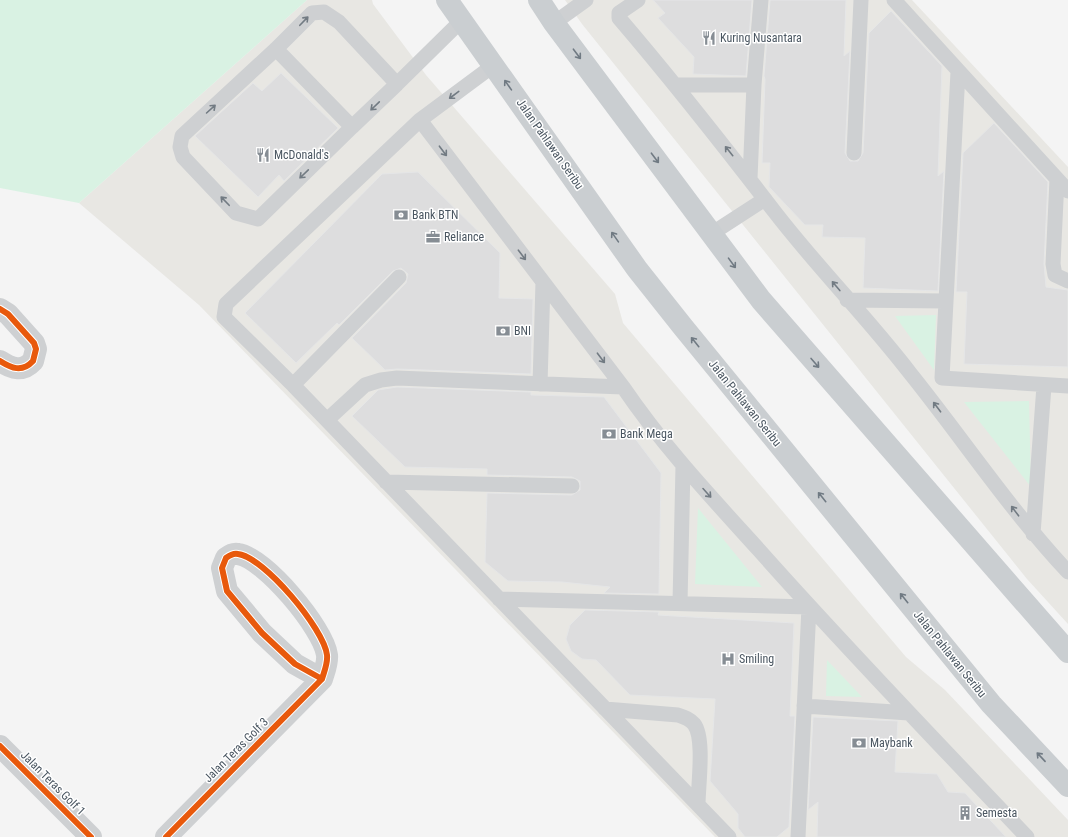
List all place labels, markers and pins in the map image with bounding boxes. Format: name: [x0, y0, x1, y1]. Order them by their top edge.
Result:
restaurant icon: Kuring Nusantara: [701, 30, 717, 46]
place label: Kuring Nusantara: [720, 31, 802, 45]
restaurant icon: McDonald's: [255, 147, 271, 163]
place label: McDonald's: [274, 148, 329, 162]
bank icon: Bank BTN: [393, 207, 409, 223]
place label: Bank BTN: [412, 208, 458, 222]
office icon: Reliance: [425, 229, 441, 245]
place label: Reliance: [444, 230, 485, 244]
bank icon: BNI: [495, 323, 511, 339]
place label: BNI: [514, 324, 531, 338]
bank icon: Bank Mega: [601, 426, 617, 442]
place label: Bank Mega: [620, 427, 673, 441]
hospital icon: Smiling: [720, 651, 736, 667]
place label: Smiling: [739, 652, 774, 666]
bank icon: Maybank: [851, 735, 867, 751]
place label: Maybank: [870, 736, 913, 750]
building icon: Semesta: [957, 805, 973, 821]
place label: Semesta: [976, 806, 1018, 820]

